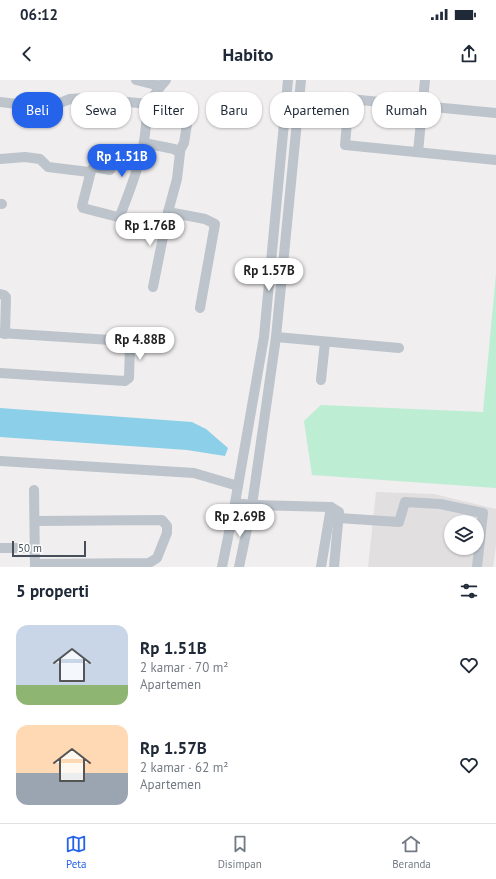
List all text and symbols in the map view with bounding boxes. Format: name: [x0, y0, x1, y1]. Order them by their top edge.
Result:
text: 06:12: [20, 5, 58, 24]
icon: back: [16, 43, 38, 65]
text: Habito: [223, 43, 274, 66]
icon: share: [458, 43, 480, 65]
chip: Beli: [12, 92, 63, 128]
chip: Sewa: [71, 92, 131, 128]
chip: Filter: [139, 92, 198, 128]
chip: Baru: [206, 92, 262, 128]
chip: Apartemen: [270, 92, 364, 128]
chip: Rumah: [372, 92, 441, 128]
pin: Rp 1.51B: [81, 144, 163, 178]
text: Rp 1.51B: [96, 148, 148, 165]
pin: Rp 1.76B: [109, 213, 191, 247]
text: Rp 1.76B: [124, 217, 176, 234]
pin: Rp 1.57B: [228, 258, 310, 292]
text: Rp 1.57B: [243, 262, 295, 279]
pin: Rp 4.88B: [99, 327, 181, 361]
text: Rp 4.88B: [114, 331, 166, 348]
pin: Rp 2.69B: [199, 504, 281, 538]
text: Rp 2.69B: [214, 508, 266, 525]
map controls: [444, 515, 484, 555]
button: layers: [444, 515, 484, 555]
scale bar: [12, 539, 86, 558]
text: 50 m: [18, 541, 42, 555]
text: 5 properti: [16, 580, 89, 602]
icon: filters: [458, 580, 480, 602]
text: Rp 1.51B: [140, 637, 207, 659]
icon: home: [48, 641, 96, 689]
icon: heart: [458, 654, 480, 676]
text: 2 kamar · 70 m²: [140, 659, 228, 676]
text: Apartemen: [140, 676, 201, 693]
text: Rp 1.57B: [140, 737, 207, 759]
icon: home: [48, 741, 96, 789]
icon: heart: [458, 754, 480, 776]
text: 2 kamar · 62 m²: [140, 759, 228, 776]
text: Apartemen: [140, 776, 201, 793]
tab: Peta: [65, 833, 87, 871]
tab: Disimpan: [218, 833, 262, 871]
tab: Beranda: [392, 833, 431, 871]

